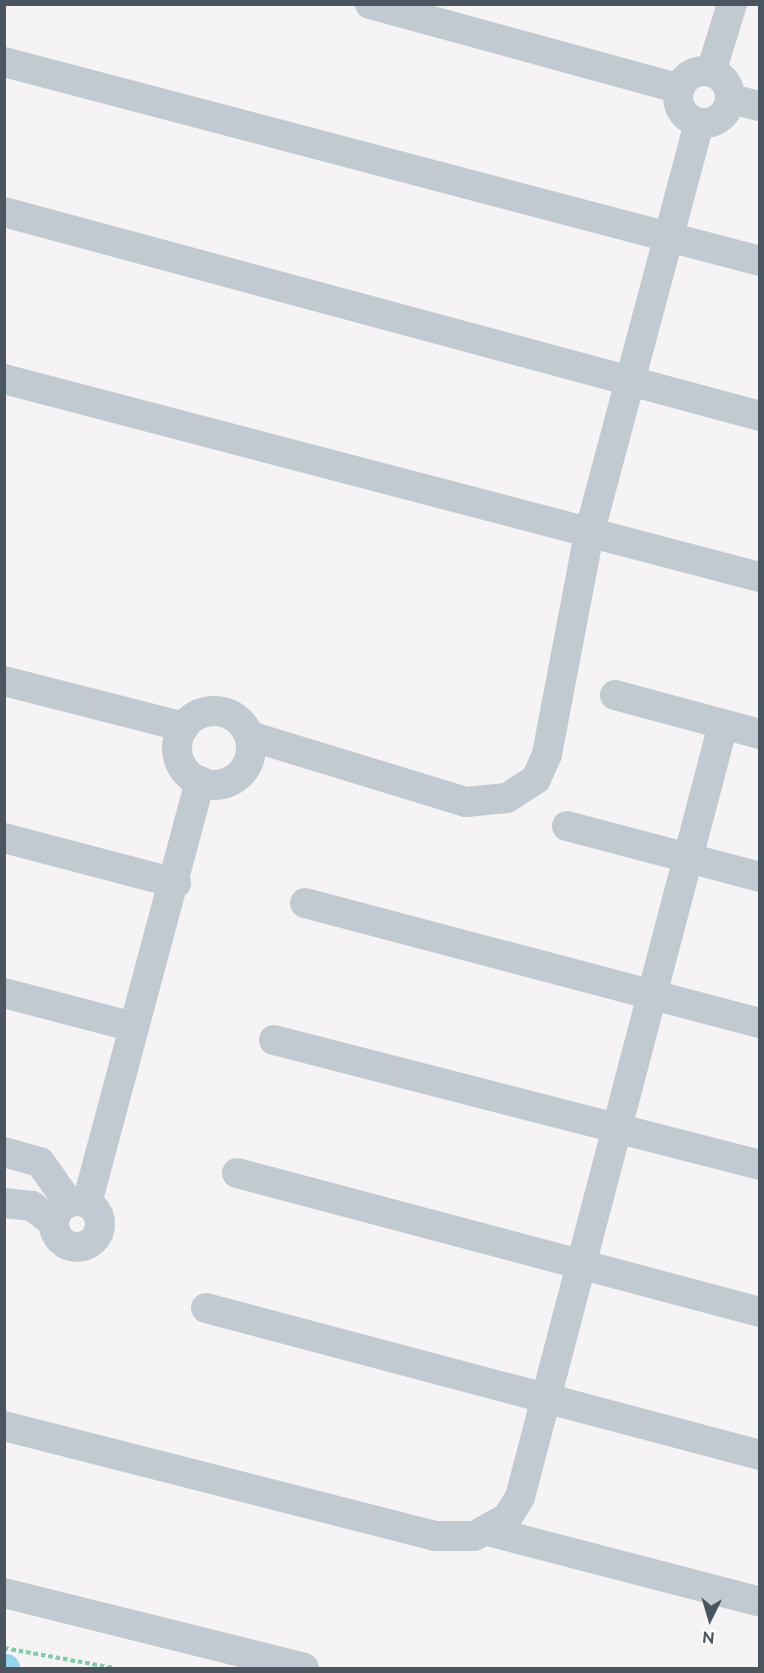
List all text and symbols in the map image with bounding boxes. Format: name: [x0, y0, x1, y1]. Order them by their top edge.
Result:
north arrow: [680, 1589, 740, 1649]
text: N: [701, 1627, 715, 1647]

